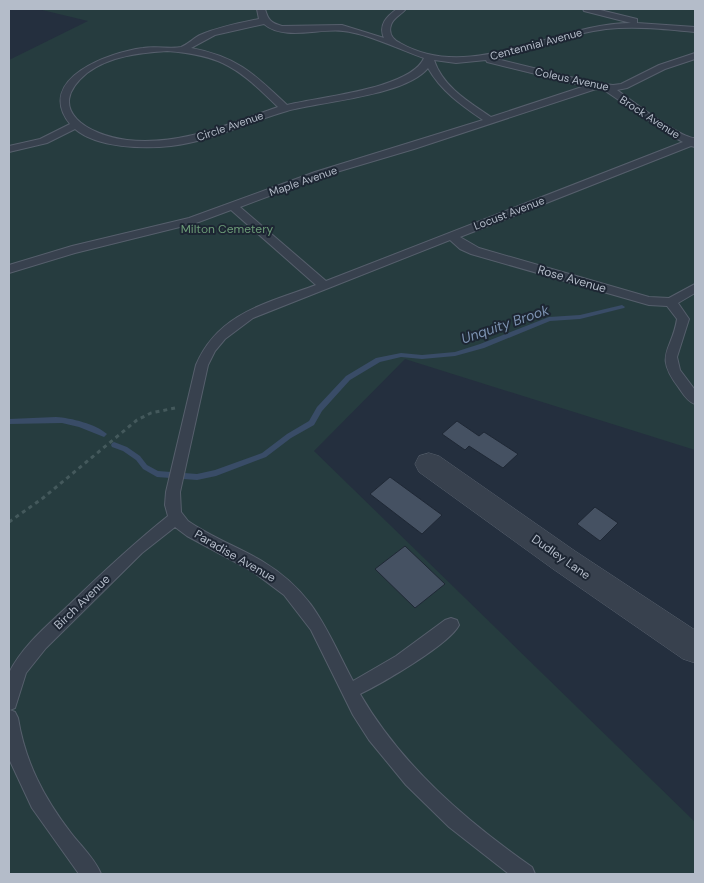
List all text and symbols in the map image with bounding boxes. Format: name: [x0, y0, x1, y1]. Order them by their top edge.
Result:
street label: Centennial Avenue: [488, 25, 584, 63]
street label: Coleus Avenue: [534, 64, 610, 94]
street label: Brock Avenue: [617, 92, 683, 142]
street label: Circle Avenue: [195, 108, 265, 144]
street label: Maple Avenue: [267, 163, 339, 199]
street label: Locust Avenue: [472, 193, 546, 233]
park label: Milton Cemetery: [181, 221, 274, 237]
street label: Rose Avenue: [536, 262, 608, 296]
water label: Unquity Brook: [459, 300, 552, 347]
street label: Paradise Avenue: [191, 526, 279, 586]
street label: Dudley Lane: [528, 531, 594, 583]
street label: Birch Avenue: [51, 571, 114, 633]

